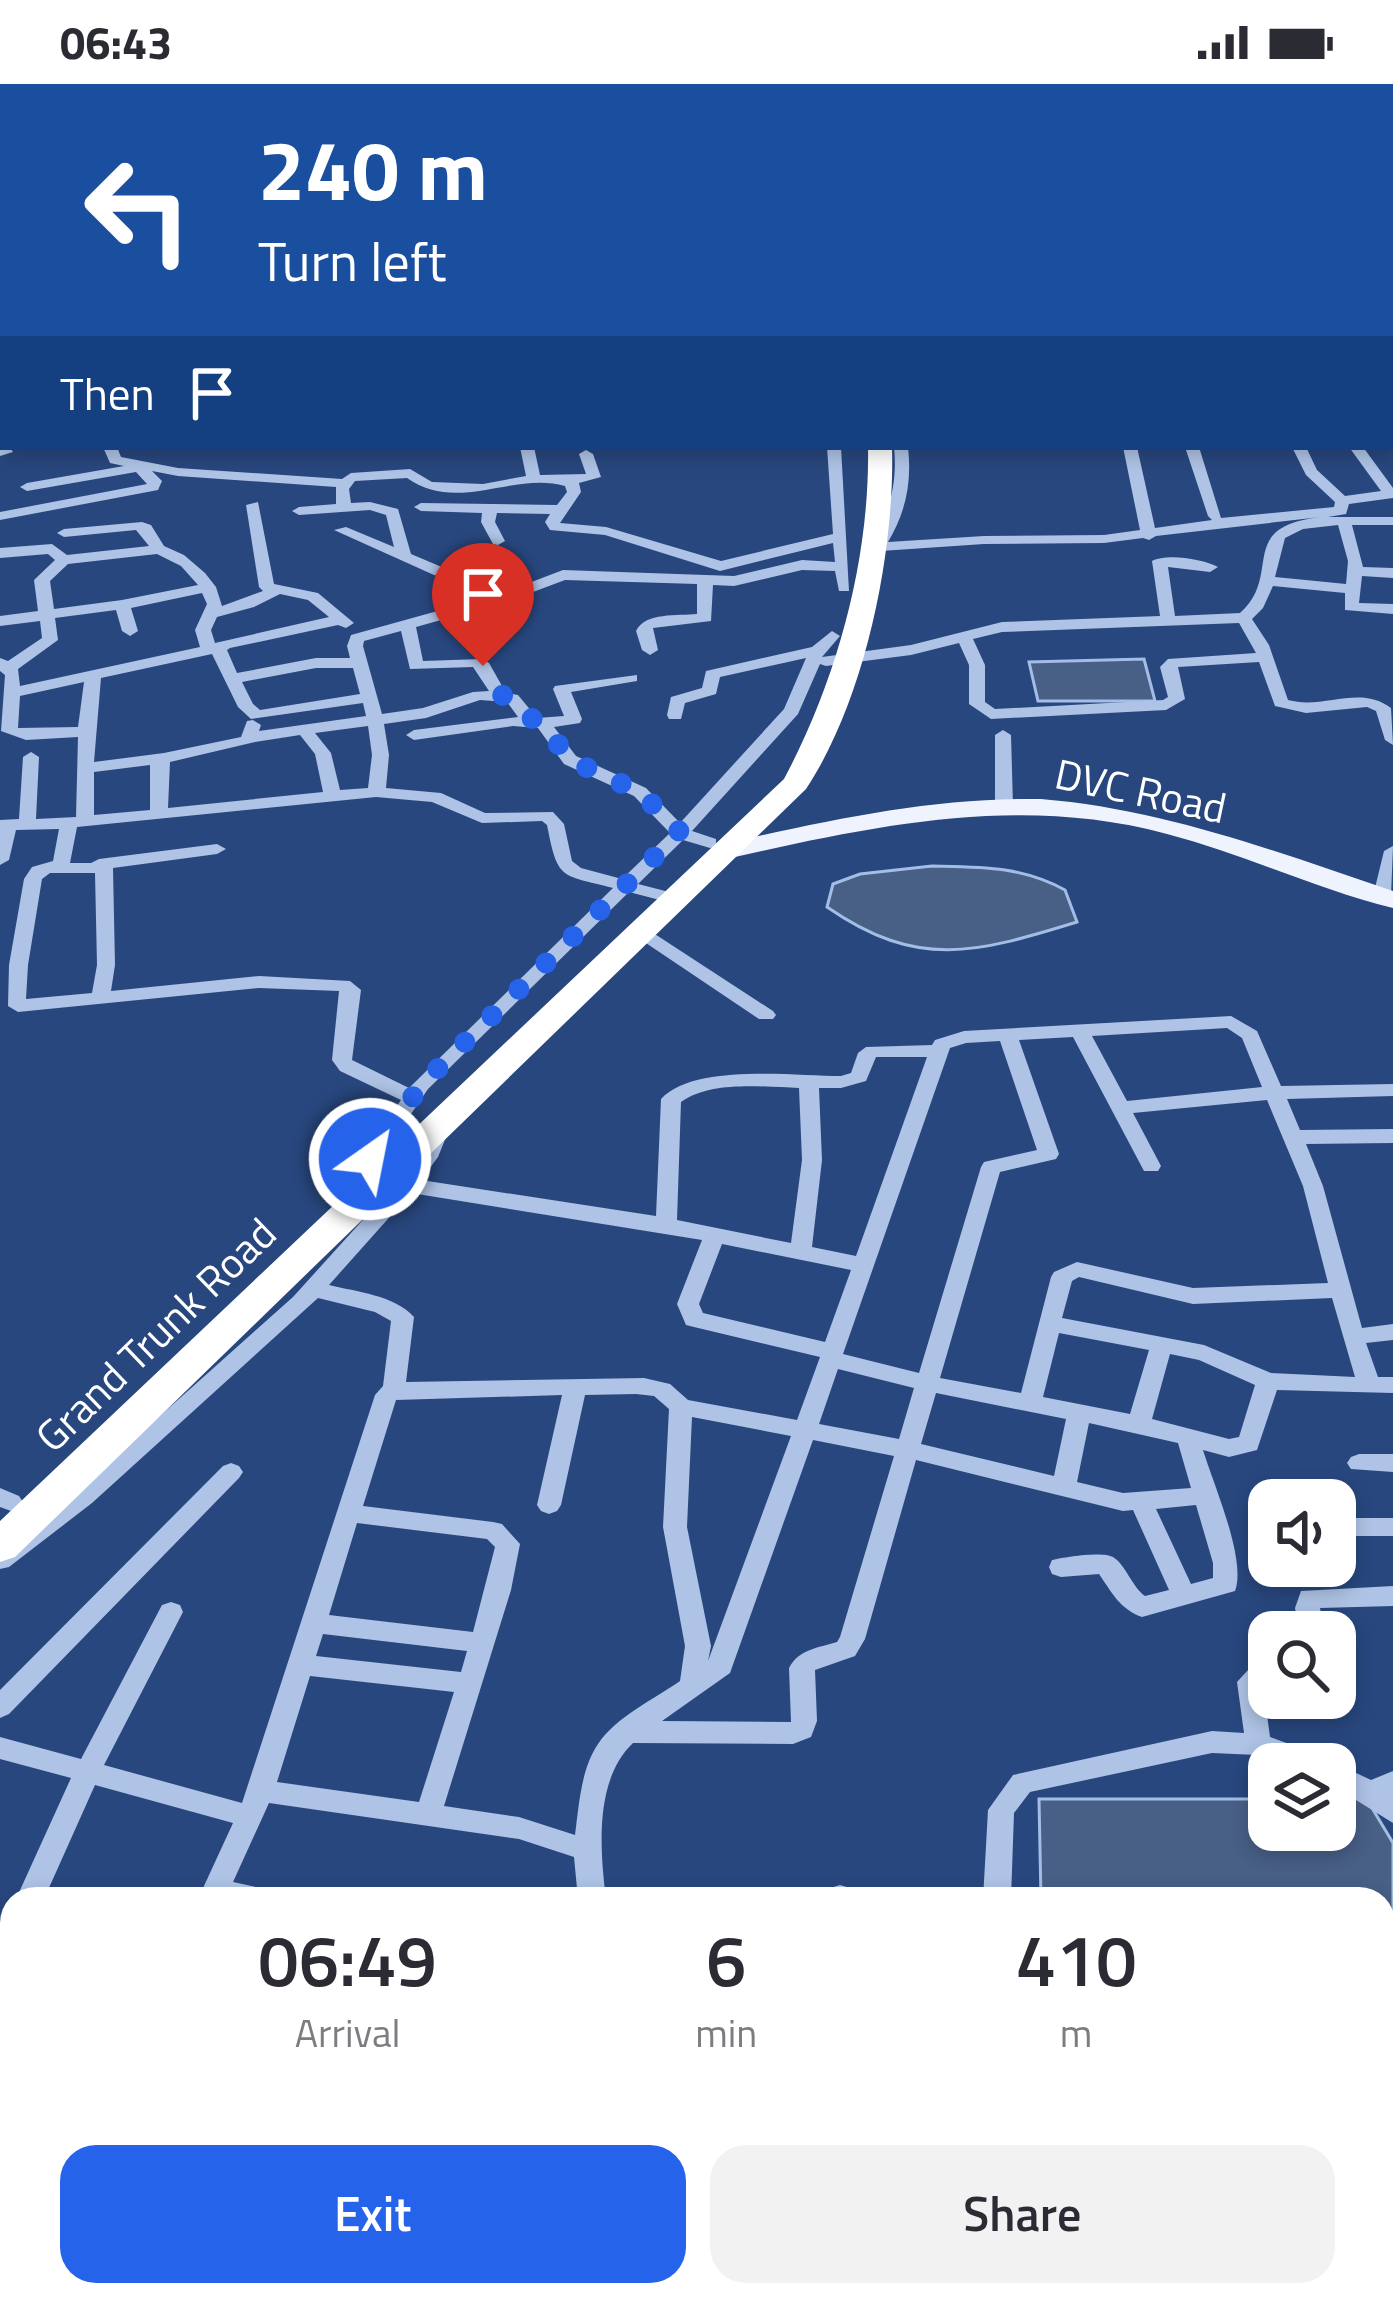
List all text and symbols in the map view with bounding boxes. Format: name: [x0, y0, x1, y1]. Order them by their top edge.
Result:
text: 06:43: [60, 8, 172, 76]
text: 240 m: [258, 105, 488, 233]
icon: left: [60, 132, 216, 288]
text: Turn left: [258, 220, 447, 302]
text: Then: [60, 359, 155, 427]
icon: arrive: [179, 360, 245, 426]
pin: [432, 543, 534, 666]
icon: arrive: [450, 561, 516, 627]
street label: DVC Road: [1049, 741, 1233, 839]
position arrow: [307, 1096, 433, 1222]
street label: Grand Trunk Road: [20, 1202, 290, 1466]
map controls: [1248, 1479, 1356, 1851]
button: sound: [1248, 1479, 1356, 1587]
button: search: [1248, 1611, 1356, 1719]
button: layers: [1248, 1743, 1356, 1851]
text: 06:49: [258, 1904, 437, 2014]
text: 6: [706, 1904, 746, 2014]
text: 410: [1016, 1904, 1137, 2014]
text: Arrival: [295, 2003, 401, 2062]
text: min: [695, 2003, 757, 2062]
text: m: [1060, 2003, 1092, 2062]
button: Exit: [60, 2145, 686, 2283]
button: Share: [710, 2145, 1335, 2283]

